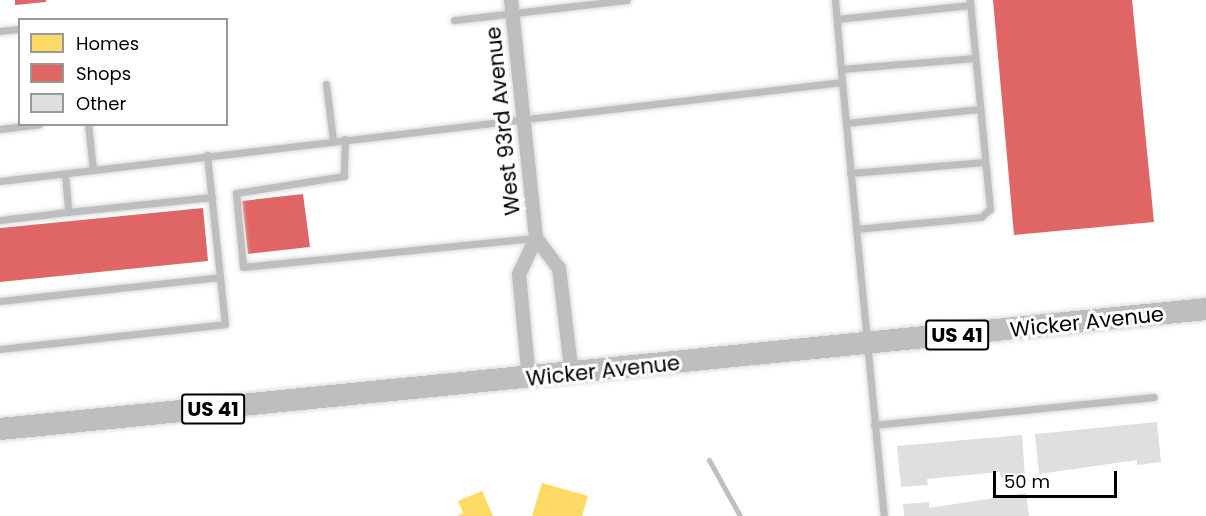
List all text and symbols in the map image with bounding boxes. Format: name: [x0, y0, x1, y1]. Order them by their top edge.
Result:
legend: [18, 18, 228, 126]
street label: West 93rd Avenue: [481, 25, 525, 217]
text: Homes: [76, 31, 139, 56]
text: Shops: [76, 61, 131, 86]
text: Other: [76, 91, 126, 116]
street label: Wicker Avenue: [1009, 301, 1165, 343]
road number: US 41: [924, 318, 990, 352]
street label: Wicker Avenue: [525, 350, 681, 392]
road number: US 41: [180, 392, 246, 426]
scale bar: [996, 459, 1120, 497]
text: 50 m: [1004, 469, 1050, 494]

